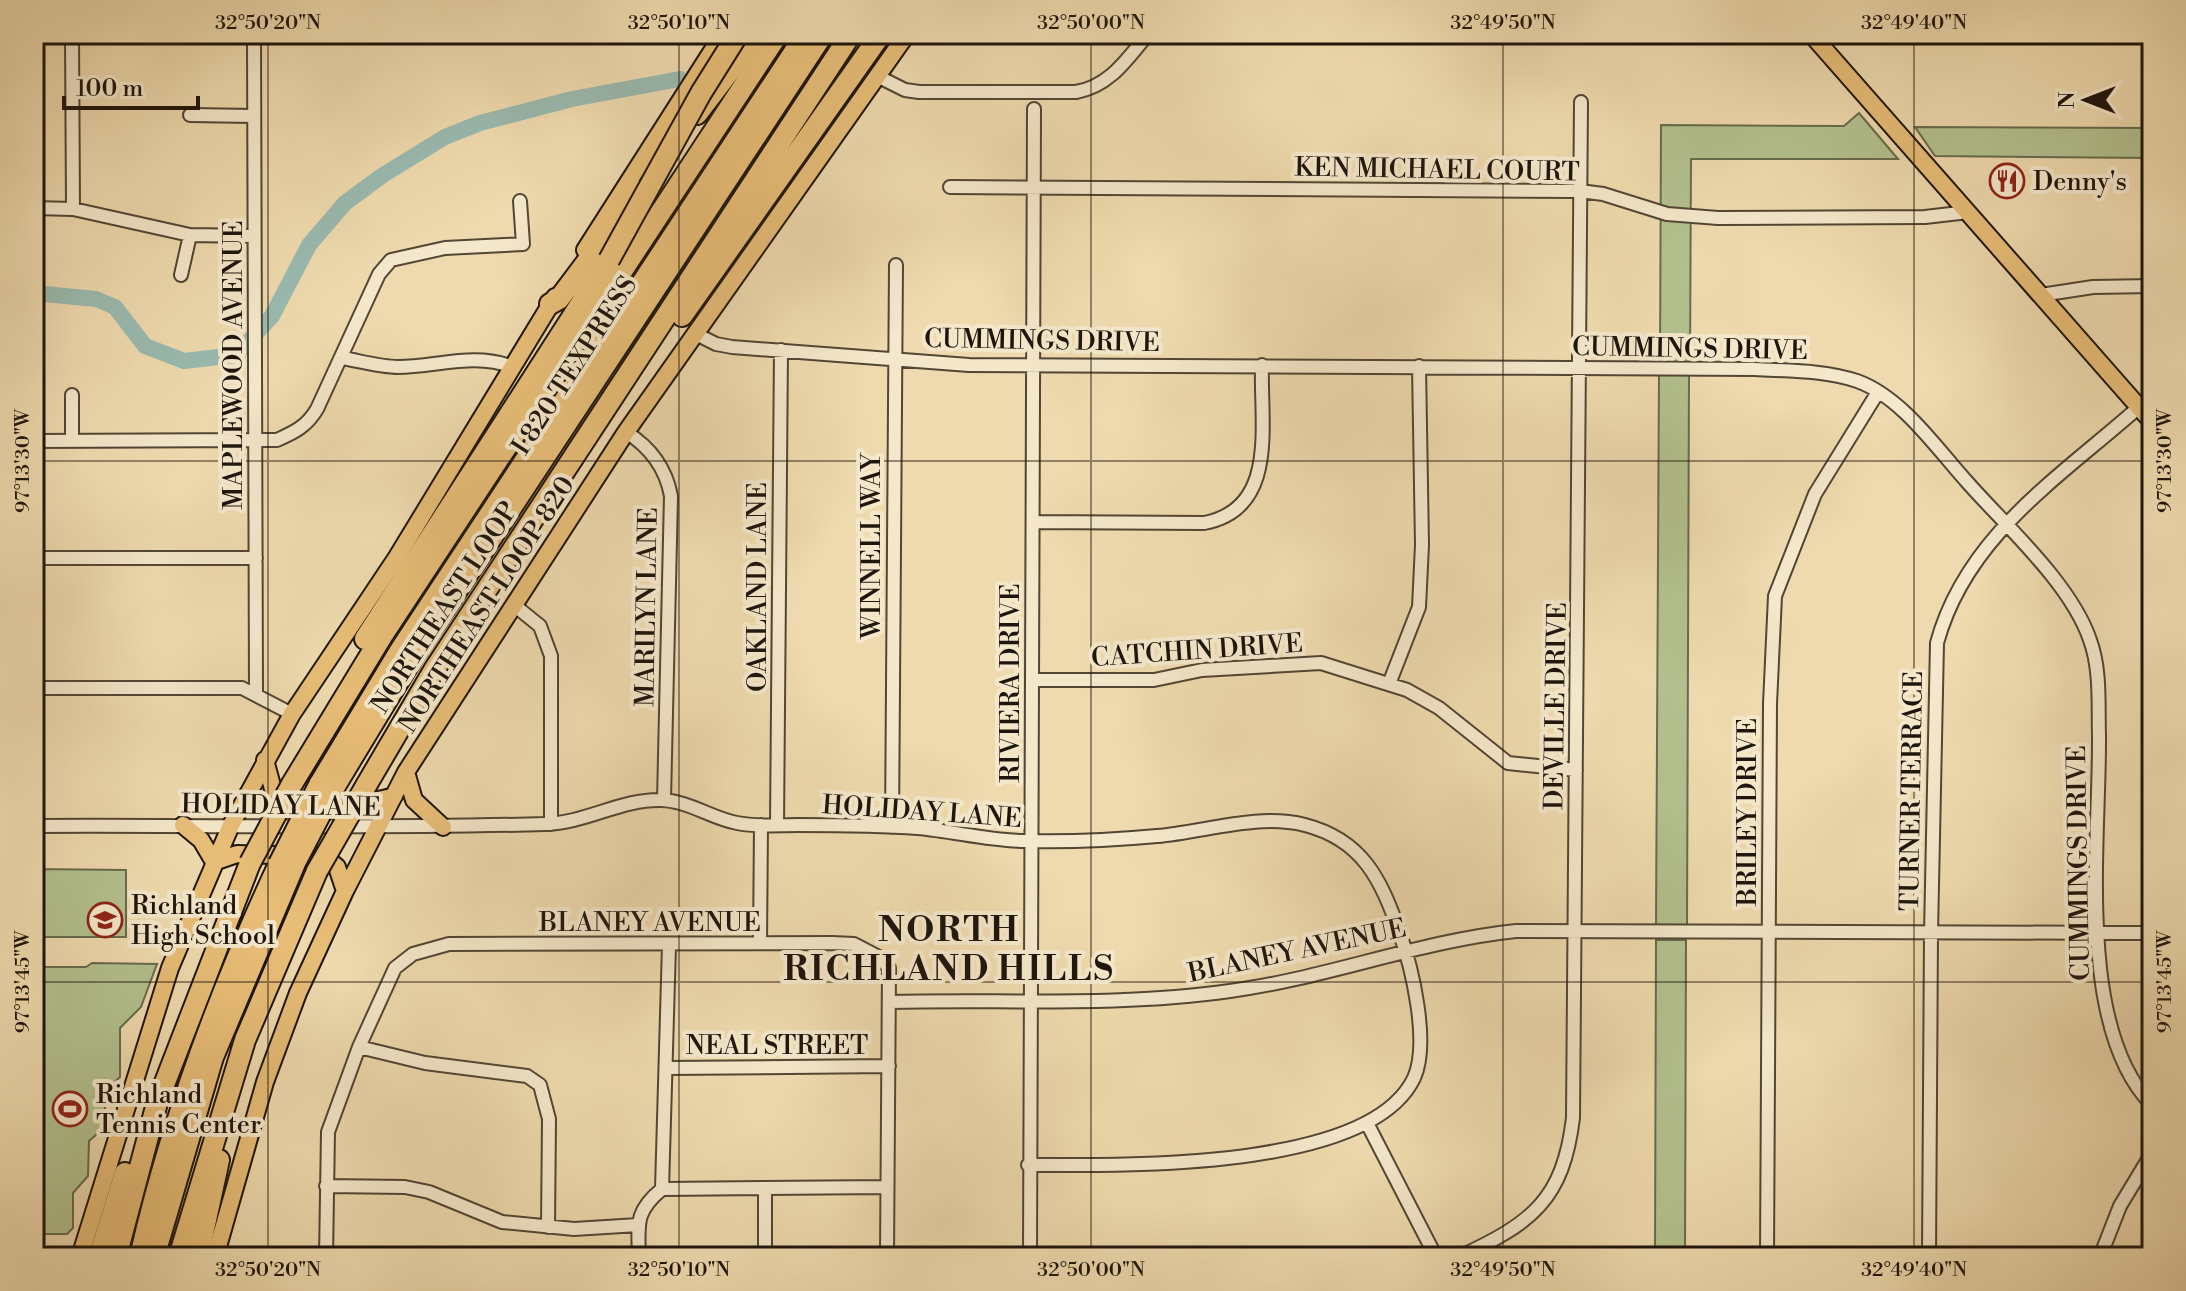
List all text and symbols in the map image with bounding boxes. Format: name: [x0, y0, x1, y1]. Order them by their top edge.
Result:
text: 32°50'20"N: [215, 11, 321, 36]
text: 32°50'10"N: [628, 11, 730, 36]
text: 32°50'00"N: [1037, 11, 1145, 36]
text: 32°49'50"N: [1450, 11, 1556, 36]
text: 32°49'40"N: [1861, 11, 1967, 36]
scale bar: [64, 60, 198, 110]
north arrow: [2046, 60, 2126, 140]
text: 100 m: [76, 74, 143, 104]
text: N: [2054, 91, 2081, 109]
street label: KEN MICHAEL COURT: [1294, 152, 1580, 188]
restaurant icon: Denny's: [1988, 162, 2026, 200]
place label: Denny's: [2033, 166, 2127, 198]
street label: MAPLEWOOD AVENUE: [218, 220, 250, 510]
street label: I 820 TEXPRESS: [505, 270, 644, 461]
street label: CUMMINGS DRIVE: [924, 323, 1160, 359]
street label: CUMMINGS DRIVE: [1572, 331, 1808, 367]
text: 97°13'30"W: [11, 408, 36, 513]
text: 97°13'30"W: [2153, 408, 2178, 513]
street label: WINNELL WAY: [856, 451, 888, 640]
street label: NORTHEAST LOOP 820: [391, 470, 581, 738]
street label: OAKLAND LANE: [742, 482, 774, 692]
street label: NORTHEAST LOOP: [364, 495, 524, 719]
street label: MARILYN LANE: [629, 507, 665, 707]
street label: RIVIERA DRIVE: [995, 583, 1027, 783]
street label: DEVILLE DRIVE: [1538, 602, 1574, 810]
street label: CATCHIN DRIVE: [1090, 628, 1304, 674]
street label: TURNER TERRACE: [1894, 671, 1930, 911]
street label: BRILEY DRIVE: [1732, 718, 1764, 907]
street label: CUMMINGS DRIVE: [2061, 745, 2097, 981]
street label: HOLIDAY LANE: [181, 788, 381, 824]
street label: HOLIDAY LANE: [821, 789, 1023, 835]
place label: Richland High School: [131, 890, 275, 952]
school or university icon: Richland High School: [86, 901, 124, 939]
street label: BLANEY AVENUE: [538, 907, 761, 939]
district label: NORTH RICHLAND HILLS: [783, 910, 1115, 991]
street label: BLANEY AVENUE: [1184, 912, 1409, 990]
text: 97°13'45"W: [11, 930, 36, 1033]
text: 97°13'45"W: [2153, 930, 2178, 1033]
street label: NEAL STREET: [686, 1030, 868, 1062]
place label: Richland Tennis Center: [96, 1079, 261, 1141]
sports icon: Richland Tennis Center: [51, 1090, 89, 1128]
text: 32°50'20"N: [215, 1258, 321, 1283]
text: 32°50'10"N: [628, 1258, 730, 1283]
text: 32°50'00"N: [1037, 1258, 1145, 1283]
text: 32°49'50"N: [1450, 1258, 1556, 1283]
text: 32°49'40"N: [1861, 1258, 1967, 1283]

